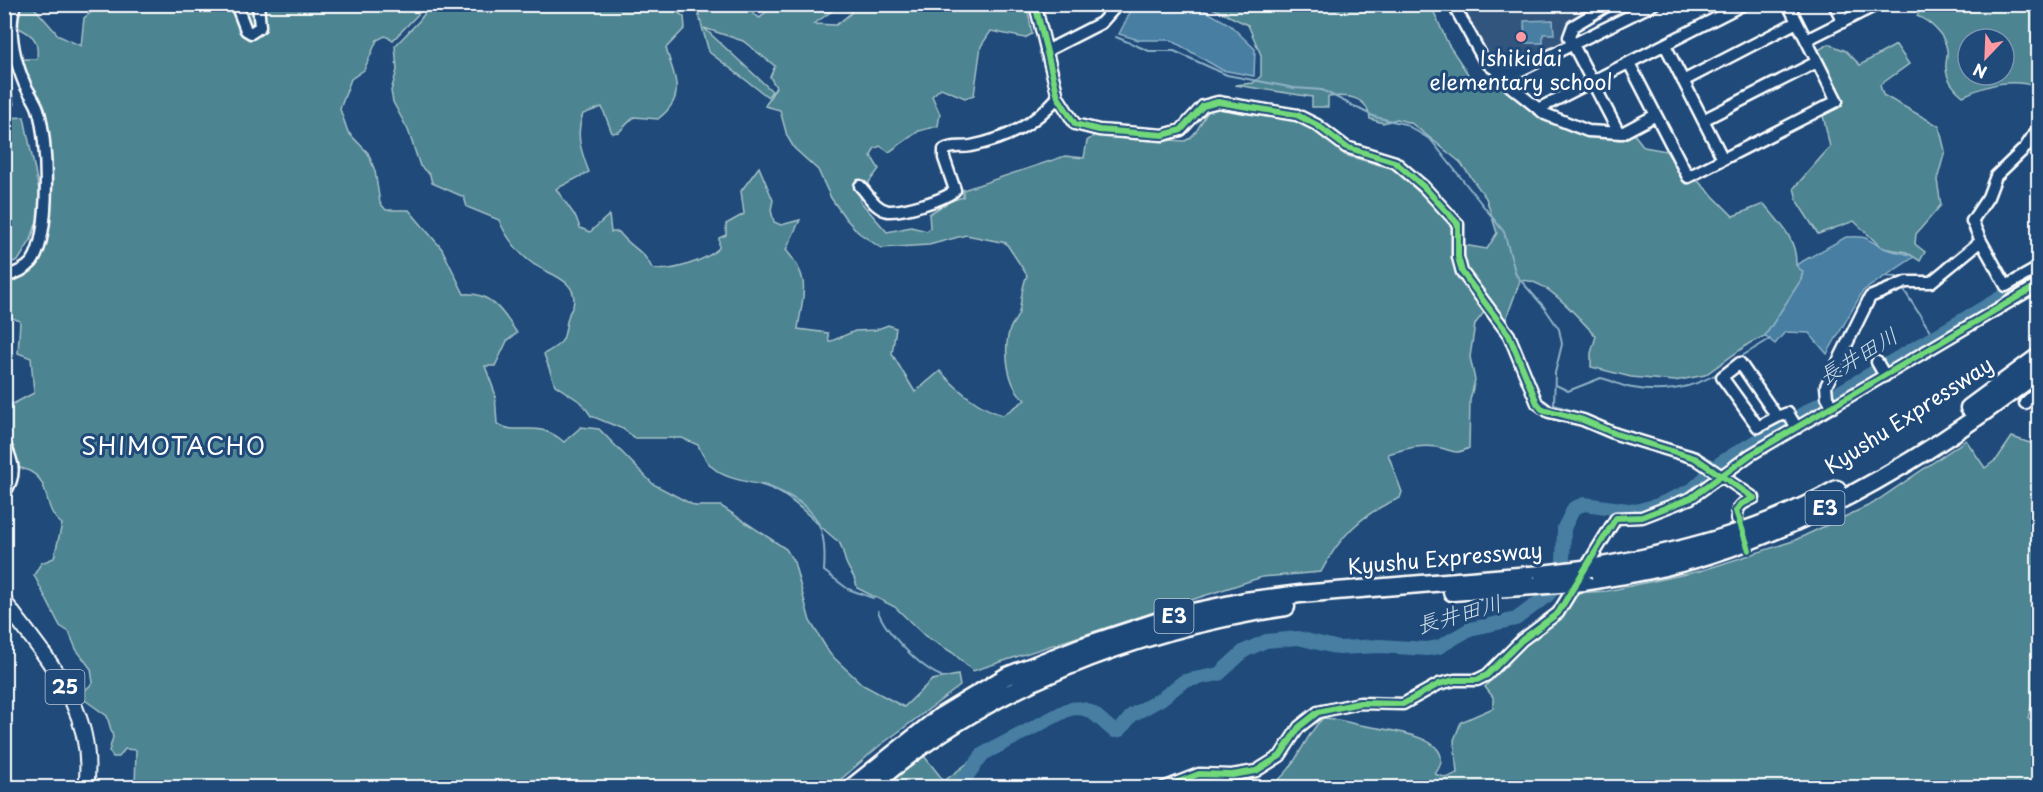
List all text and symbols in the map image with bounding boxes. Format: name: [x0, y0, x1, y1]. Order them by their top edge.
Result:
north arrow: [1956, 27, 2016, 87]
marker: Ishikidai elementary school: [1514, 30, 1528, 44]
place label: Ishikidai elementary school: [1430, 41, 1612, 97]
text: N: [1969, 58, 1990, 85]
water label: 長井田川: [1811, 318, 1903, 392]
street label: Kyushu Expressway: [1817, 348, 1999, 481]
district label: SHIMOTACHO: [81, 427, 267, 463]
road number: E3: [1806, 491, 1844, 525]
street label: Kyushu Expressway: [1346, 533, 1544, 581]
water label: 長井田川: [1412, 585, 1505, 641]
road number: E3: [1154, 599, 1194, 633]
road number: 25: [46, 670, 84, 704]

